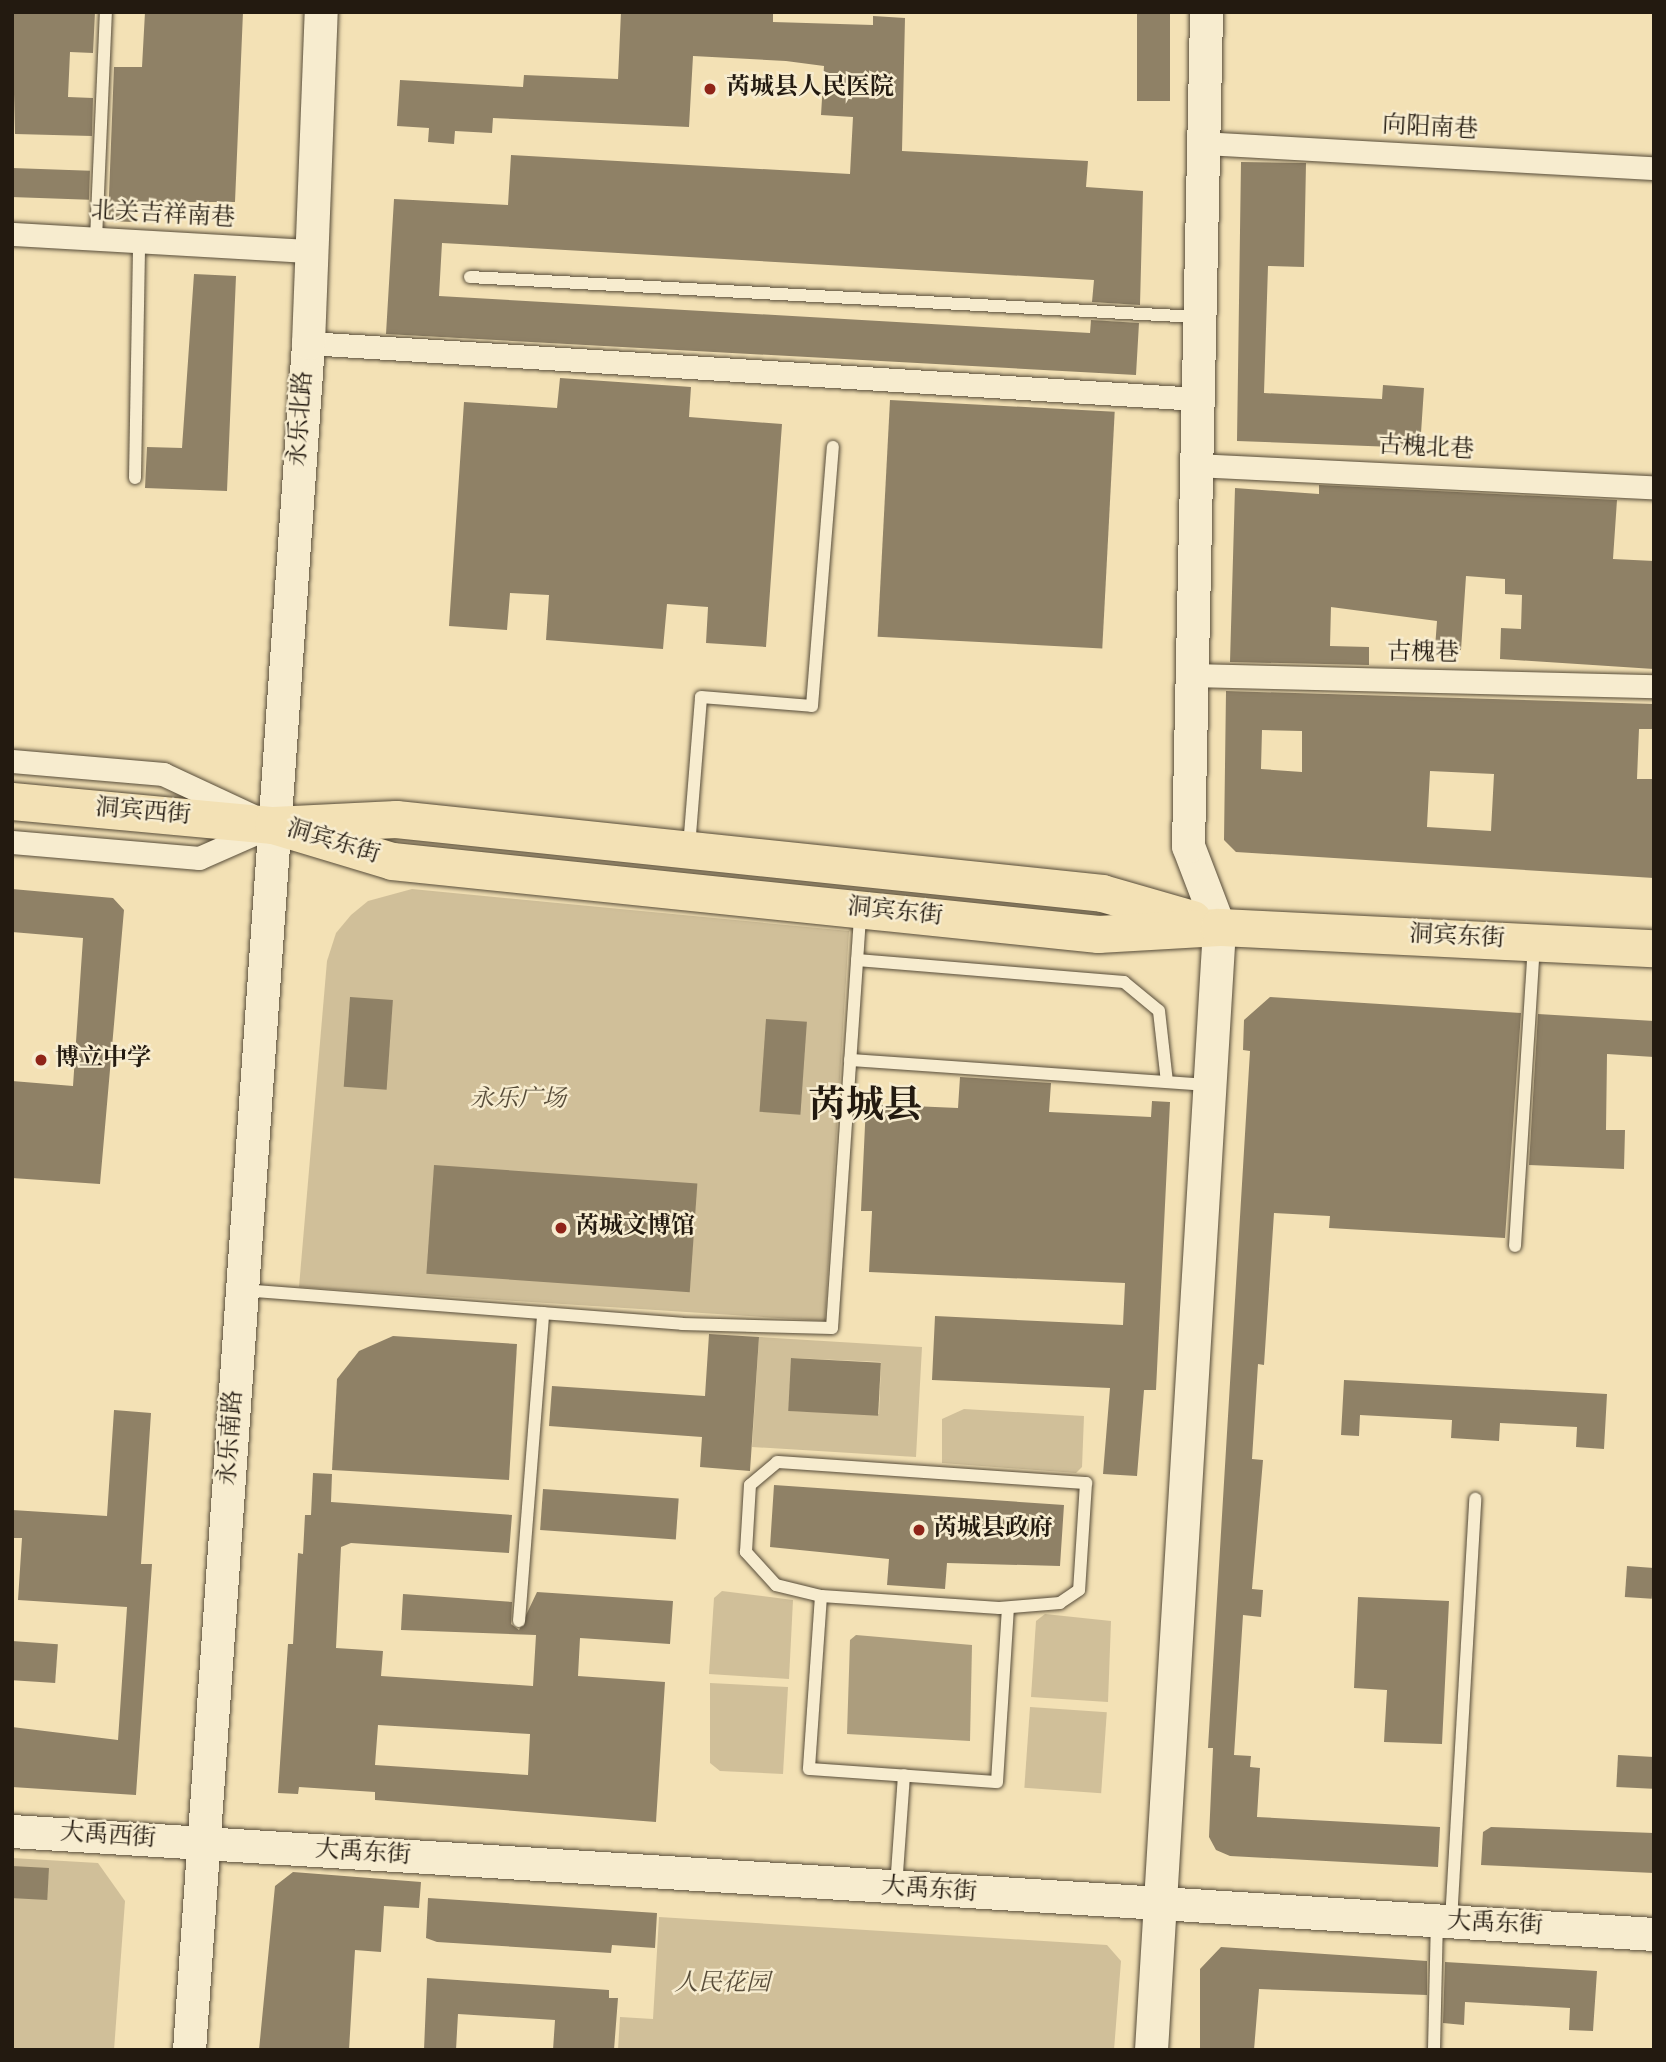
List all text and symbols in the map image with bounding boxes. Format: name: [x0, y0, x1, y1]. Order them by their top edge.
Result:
place label: 芮城县人民医院: [726, 75, 894, 103]
marker: 芮城县人民医院: [700, 79, 720, 99]
street label: 向阳南巷: [1381, 112, 1479, 146]
street label: 北关吉祥南巷: [90, 198, 236, 234]
street label: 永乐北路: [284, 370, 320, 468]
street label: 古槐北巷: [1377, 432, 1475, 466]
street label: 古槐巷: [1387, 639, 1459, 669]
street label: 洞宾西街: [94, 794, 192, 832]
street label: 洞宾东街: [283, 815, 383, 871]
street label: 洞宾东街: [846, 894, 944, 932]
street label: 洞宾东街: [1408, 921, 1506, 955]
place label: 博立中学: [55, 1046, 151, 1074]
marker: 博立中学: [33, 1052, 49, 1068]
district label: 芮城县: [808, 1085, 922, 1131]
park label: 永乐广场: [470, 1087, 566, 1115]
place label: 芮城文博馆: [575, 1214, 695, 1242]
marker: 芮城文博馆: [553, 1220, 569, 1236]
street label: 永乐南路: [214, 1389, 250, 1487]
place label: 芮城县政府: [933, 1516, 1053, 1544]
marker: 芮城县政府: [911, 1522, 927, 1538]
street label: 大禹西街: [59, 1819, 157, 1855]
street label: 大禹东街: [314, 1836, 412, 1872]
street label: 大禹东街: [880, 1873, 978, 1909]
street label: 大禹东街: [1446, 1908, 1544, 1942]
park label: 人民花园: [674, 1971, 770, 1999]

